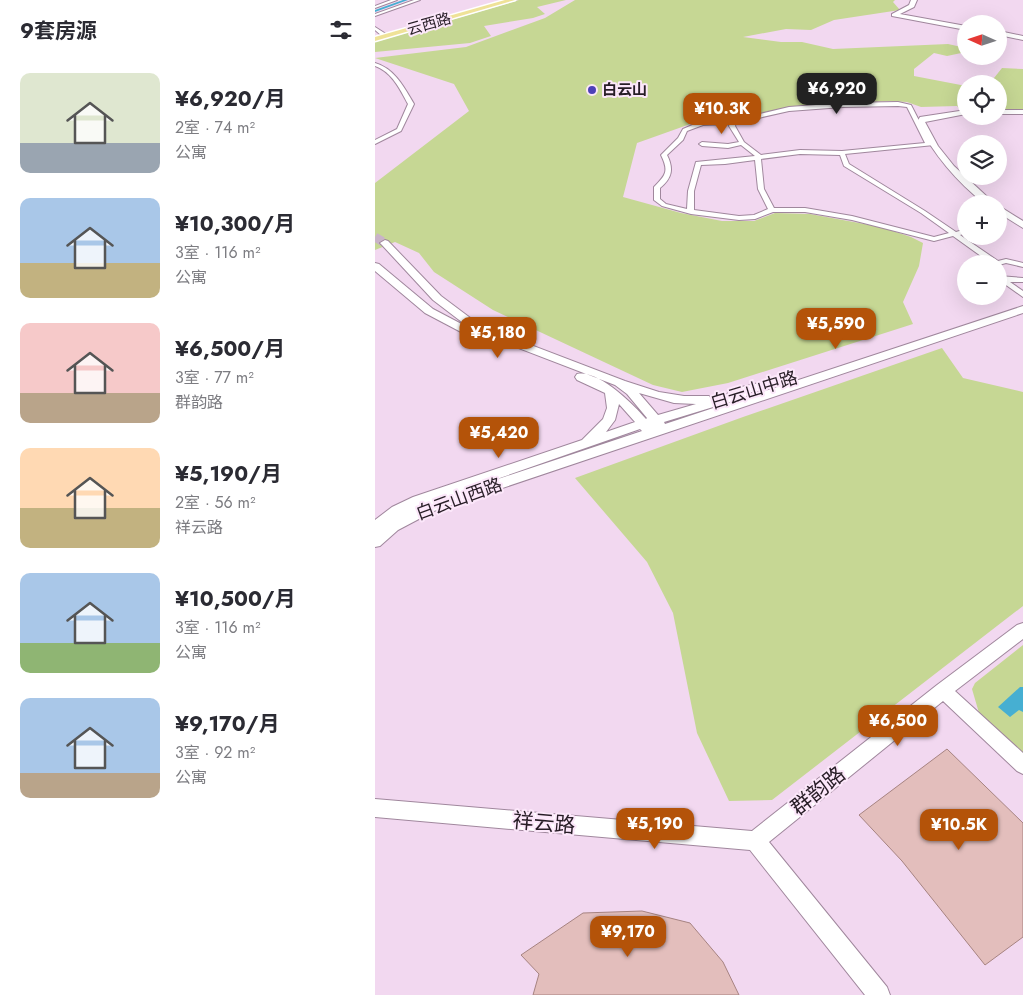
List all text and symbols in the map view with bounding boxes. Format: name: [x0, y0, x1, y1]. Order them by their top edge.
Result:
street label: 云西路: [404, 7, 454, 41]
north arrow: [957, 15, 1007, 65]
map controls: [957, 15, 1007, 305]
text: 9套房源: [20, 16, 97, 46]
icon: filters: [327, 16, 355, 44]
pin: ¥6,920: [796, 72, 878, 115]
button: locate: [957, 75, 1007, 125]
text: ¥6,920: [808, 77, 866, 100]
place label: 白云山: [602, 79, 647, 101]
text: ¥6,920/月: [175, 84, 285, 114]
marker: 白云山: [586, 84, 598, 96]
pin: ¥10.3K: [681, 92, 763, 135]
icon: home: [60, 93, 120, 153]
text: ¥10.3K: [694, 97, 750, 120]
text: 2室 · 74 m²: [175, 116, 255, 139]
button: layers: [957, 135, 1007, 185]
text: 公寓: [175, 141, 207, 164]
button: +: [957, 195, 1007, 245]
text: ¥10,300/月: [175, 209, 295, 239]
icon: home: [60, 218, 120, 278]
text: 3室 · 116 m²: [175, 241, 261, 264]
button: −: [957, 255, 1007, 305]
text: 公寓: [175, 266, 207, 289]
pin: ¥5,590: [795, 308, 877, 350]
text: ¥5,590: [807, 312, 865, 335]
pin: ¥5,180: [457, 316, 539, 359]
text: ¥5,180: [471, 321, 525, 344]
text: ¥6,500/月: [175, 334, 285, 364]
icon: home: [60, 343, 120, 403]
street label: 白云山中路: [707, 364, 801, 416]
text: 3室 · 77 m²: [175, 366, 254, 389]
text: 群韵路: [175, 391, 223, 414]
pin: ¥5,420: [458, 416, 540, 459]
text: ¥5,420: [470, 421, 528, 444]
text: ¥5,190/月: [175, 459, 282, 489]
icon: home: [60, 468, 120, 528]
street label: 白云山西路: [412, 471, 506, 527]
text: 2室 · 56 m²: [175, 491, 256, 514]
text: 祥云路: [175, 516, 223, 539]
text: ¥10,500/月: [175, 584, 296, 614]
icon: home: [60, 593, 120, 653]
text: 3室 · 116 m²: [175, 616, 261, 639]
text: 公寓: [175, 641, 207, 664]
pin: ¥6,500: [857, 704, 939, 747]
text: ¥9,170/月: [175, 709, 279, 739]
text: ¥6,500: [869, 709, 927, 732]
icon: home: [60, 718, 120, 778]
text: 3室 · 92 m²: [175, 741, 255, 764]
street label: 群韵路: [784, 760, 852, 822]
text: 公寓: [175, 766, 207, 789]
street label: 祥云路: [511, 805, 577, 841]
pin: ¥5,190: [614, 808, 696, 850]
pin: ¥10.5K: [918, 808, 1000, 851]
text: ¥5,190: [627, 812, 683, 835]
text: ¥10.5K: [931, 813, 987, 836]
pin: ¥9,170: [587, 916, 669, 958]
text: ¥9,170: [601, 920, 655, 943]

